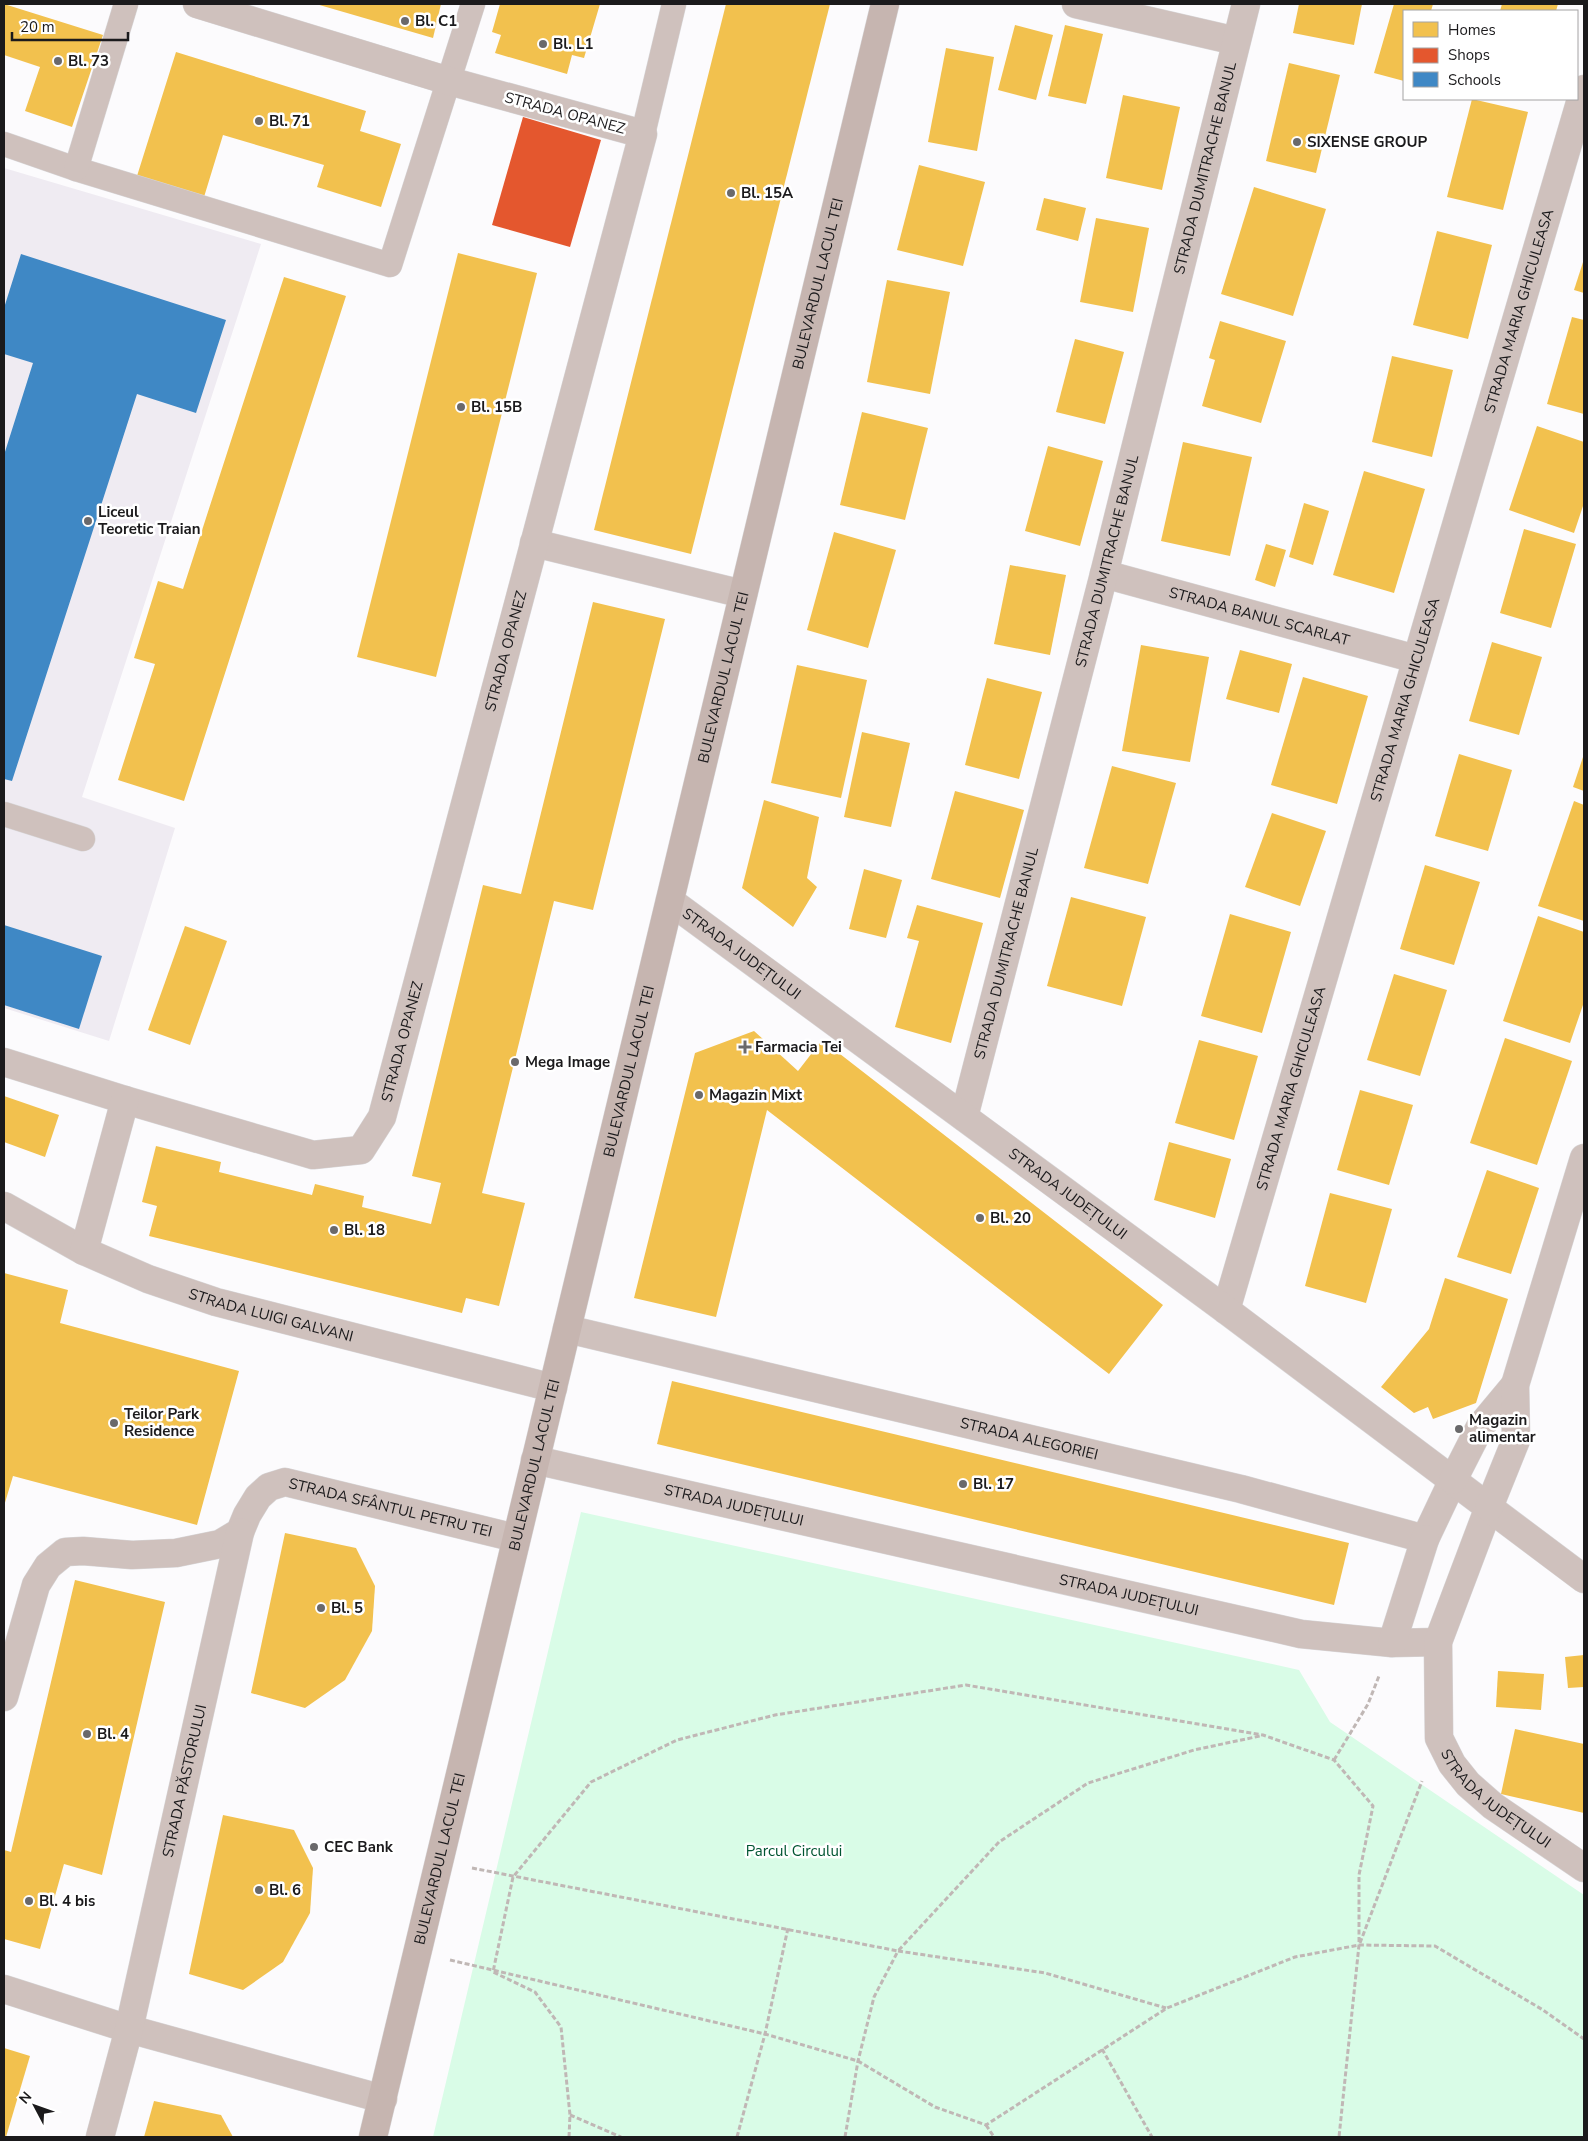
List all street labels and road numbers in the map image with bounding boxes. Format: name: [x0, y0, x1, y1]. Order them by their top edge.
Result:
street label: STRADA DUMITRACHE BANUL: [1169, 60, 1241, 276]
street label: STRADA OPANEZ: [502, 87, 628, 139]
street label: BULEVARDUL LACUL TEI: [788, 196, 848, 371]
street label: STRADA MARIA GHICULEASA: [1479, 206, 1558, 416]
street label: STRADA DUMITRACHE BANUL: [1070, 453, 1143, 669]
street label: STRADA BANUL SCARLAT: [1167, 582, 1352, 650]
street label: STRADA OPANEZ: [480, 588, 531, 714]
street label: BULEVARDUL LACUL TEI: [693, 590, 754, 765]
street label: STRADA MARIA GHICULEASA: [1366, 595, 1444, 804]
street label: STRADA DUMITRACHE BANUL: [969, 845, 1043, 1062]
street label: STRADA JUDEȚULUI: [678, 903, 805, 1004]
street label: STRADA OPANEZ: [376, 979, 428, 1104]
street label: BULEVARDUL LACUL TEI: [599, 984, 659, 1159]
street label: STRADA MARIA GHICULEASA: [1252, 984, 1330, 1193]
street label: STRADA JUDEȚULUI: [1005, 1143, 1131, 1244]
street label: STRADA LUIGI GALVANI: [186, 1283, 355, 1347]
street label: BULEVARDUL LACUL TEI: [504, 1377, 565, 1553]
street label: STRADA ALEGORIEI: [958, 1413, 1100, 1465]
street label: STRADA SFÂNTUL PETRU TEI: [287, 1473, 494, 1542]
street label: STRADA JUDEȚULUI: [662, 1480, 806, 1531]
street label: STRADA JUDEȚULUI: [1057, 1569, 1201, 1620]
street label: STRADA PĂSTORULUI: [158, 1702, 211, 1859]
street label: STRADA JUDEȚULUI: [1436, 1746, 1555, 1853]
street label: BULEVARDUL LACUL TEI: [410, 1771, 470, 1947]

